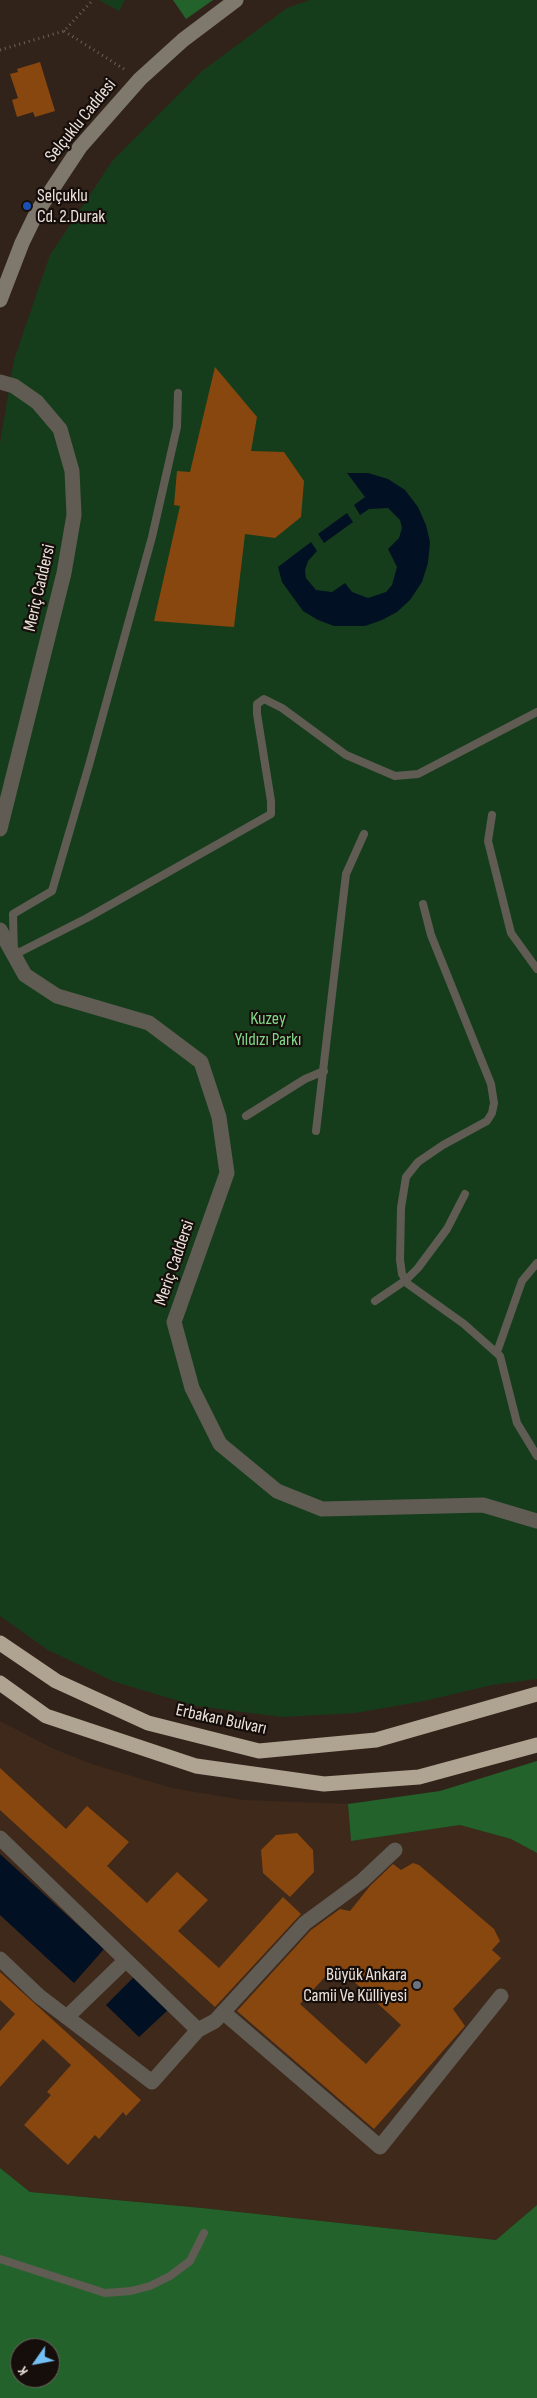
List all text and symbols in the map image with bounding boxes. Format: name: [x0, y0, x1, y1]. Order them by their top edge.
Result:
street label: Selçuklu Caddesi: [41, 75, 121, 167]
place label: Selçuklu Cd. 2.Durak: [37, 185, 105, 228]
marker: Selçuklu Cd. 2.Durak: [21, 200, 33, 212]
street label: Meriç Caddersi: [19, 542, 61, 634]
park label: Kuzey Yıldızı Parkı: [235, 1008, 301, 1050]
street label: Meriç Caddersi: [150, 1217, 200, 1309]
street label: Erbakan Bulvarı: [174, 1700, 268, 1740]
place label: Büyük Ankara Camii Ve Külliyesi: [303, 1964, 407, 2006]
marker: Büyük Ankara Camii Ve Külliyesi: [411, 1979, 423, 1991]
north arrow: [10, 2338, 60, 2388]
text: K: [14, 2363, 32, 2378]

